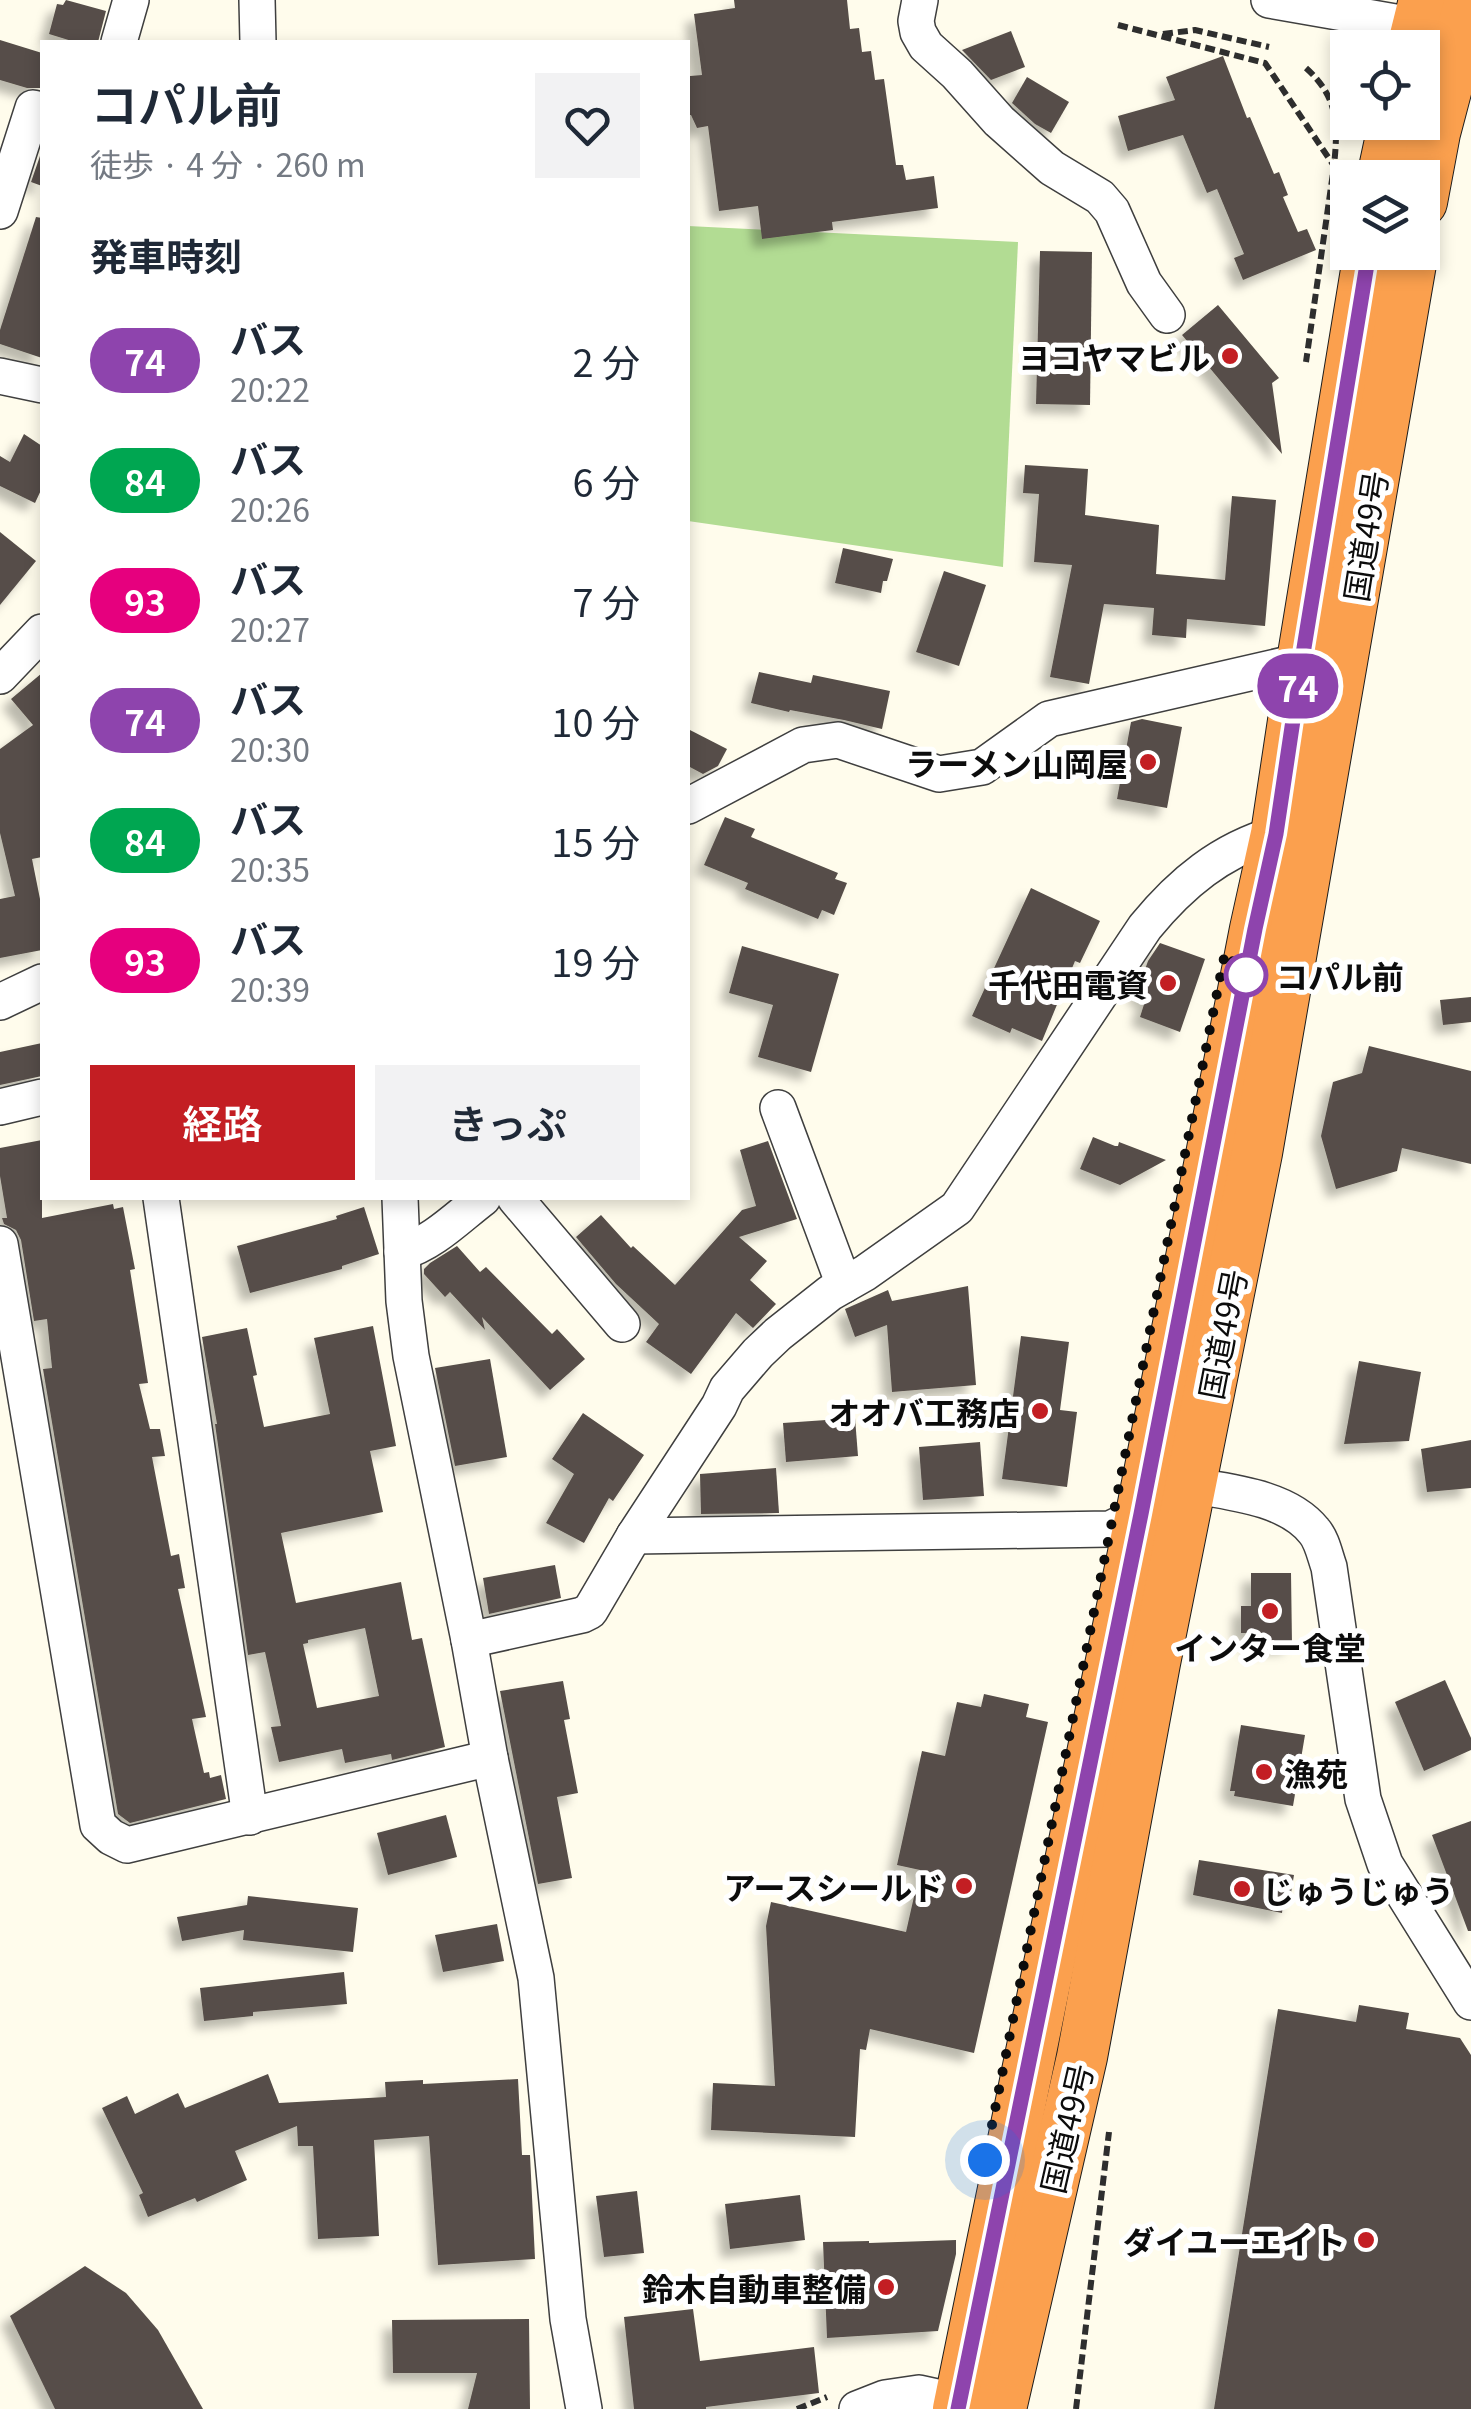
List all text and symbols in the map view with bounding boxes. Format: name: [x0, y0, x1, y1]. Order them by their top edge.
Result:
map controls: [1330, 30, 1440, 270]
button: locate: [1330, 30, 1440, 140]
text: コパル前: [90, 67, 282, 137]
button: heart: [535, 73, 640, 178]
text: 徒歩 · 4 分 · 260 m: [90, 140, 366, 186]
button: layers: [1330, 160, 1440, 270]
text: 発車時刻: [90, 227, 242, 282]
text: バス: [230, 310, 306, 365]
text: 2 分: [572, 333, 640, 388]
place label: ヨコヤマビル: [1018, 333, 1210, 379]
text: 74: [124, 335, 166, 386]
marker: ヨコヤマビル: [1219, 345, 1241, 367]
text: 20:22: [230, 365, 310, 411]
text: バス: [230, 430, 306, 485]
text: 6 分: [572, 453, 640, 508]
text: 84: [124, 455, 166, 506]
street label: 国道49号: [1331, 467, 1397, 605]
text: 20:26: [230, 485, 310, 531]
text: バス: [230, 550, 306, 605]
text: 7 分: [572, 573, 640, 628]
text: 93: [124, 575, 166, 626]
text: 20:27: [230, 605, 310, 651]
line badge: 74: [1253, 654, 1343, 718]
text: 74: [1277, 661, 1319, 712]
text: バス: [230, 670, 306, 725]
text: 10 分: [551, 693, 640, 748]
text: 74: [124, 695, 166, 746]
text: 20:30: [230, 725, 310, 771]
place label: ラーメン山岡屋: [905, 739, 1128, 785]
marker: ラーメン山岡屋: [1137, 751, 1159, 773]
text: バス: [230, 790, 306, 845]
text: 15 分: [551, 813, 640, 868]
text: 84: [124, 815, 166, 866]
text: 20:35: [230, 845, 310, 891]
text: バス: [230, 910, 306, 965]
text: 19 分: [551, 933, 640, 988]
text: 93: [124, 935, 166, 986]
place label: コパル前: [1276, 952, 1404, 998]
marker: コパル前: [1225, 954, 1267, 996]
place label: 千代田電資: [988, 960, 1148, 1006]
text: 20:39: [230, 965, 310, 1011]
marker: 千代田電資: [1157, 972, 1179, 994]
button: 経路: [90, 1065, 355, 1180]
button: きっぷ: [375, 1065, 640, 1180]
street label: 国道49号: [1186, 1265, 1256, 1403]
place label: オオバ工務店: [828, 1388, 1020, 1434]
marker: オオバ工務店: [1029, 1400, 1051, 1422]
marker: インター食堂: [1259, 1600, 1281, 1622]
place label: インター食堂: [1174, 1623, 1366, 1669]
place label: 漁苑: [1284, 1749, 1348, 1795]
marker: 漁苑: [1253, 1761, 1275, 1783]
place label: アースシールド: [724, 1863, 944, 1909]
place label: じゅうじゅう: [1262, 1866, 1454, 1912]
marker: アースシールド: [953, 1875, 975, 1897]
marker: じゅうじゅう: [1231, 1878, 1253, 1900]
street label: 国道49号: [1028, 2059, 1102, 2197]
your location: [960, 2135, 1010, 2185]
place label: ダイユーエイト: [1123, 2217, 1346, 2263]
marker: ダイユーエイト: [1355, 2229, 1377, 2251]
place label: 鈴木自動車整備: [642, 2264, 866, 2310]
marker: 鈴木自動車整備: [875, 2276, 897, 2298]

